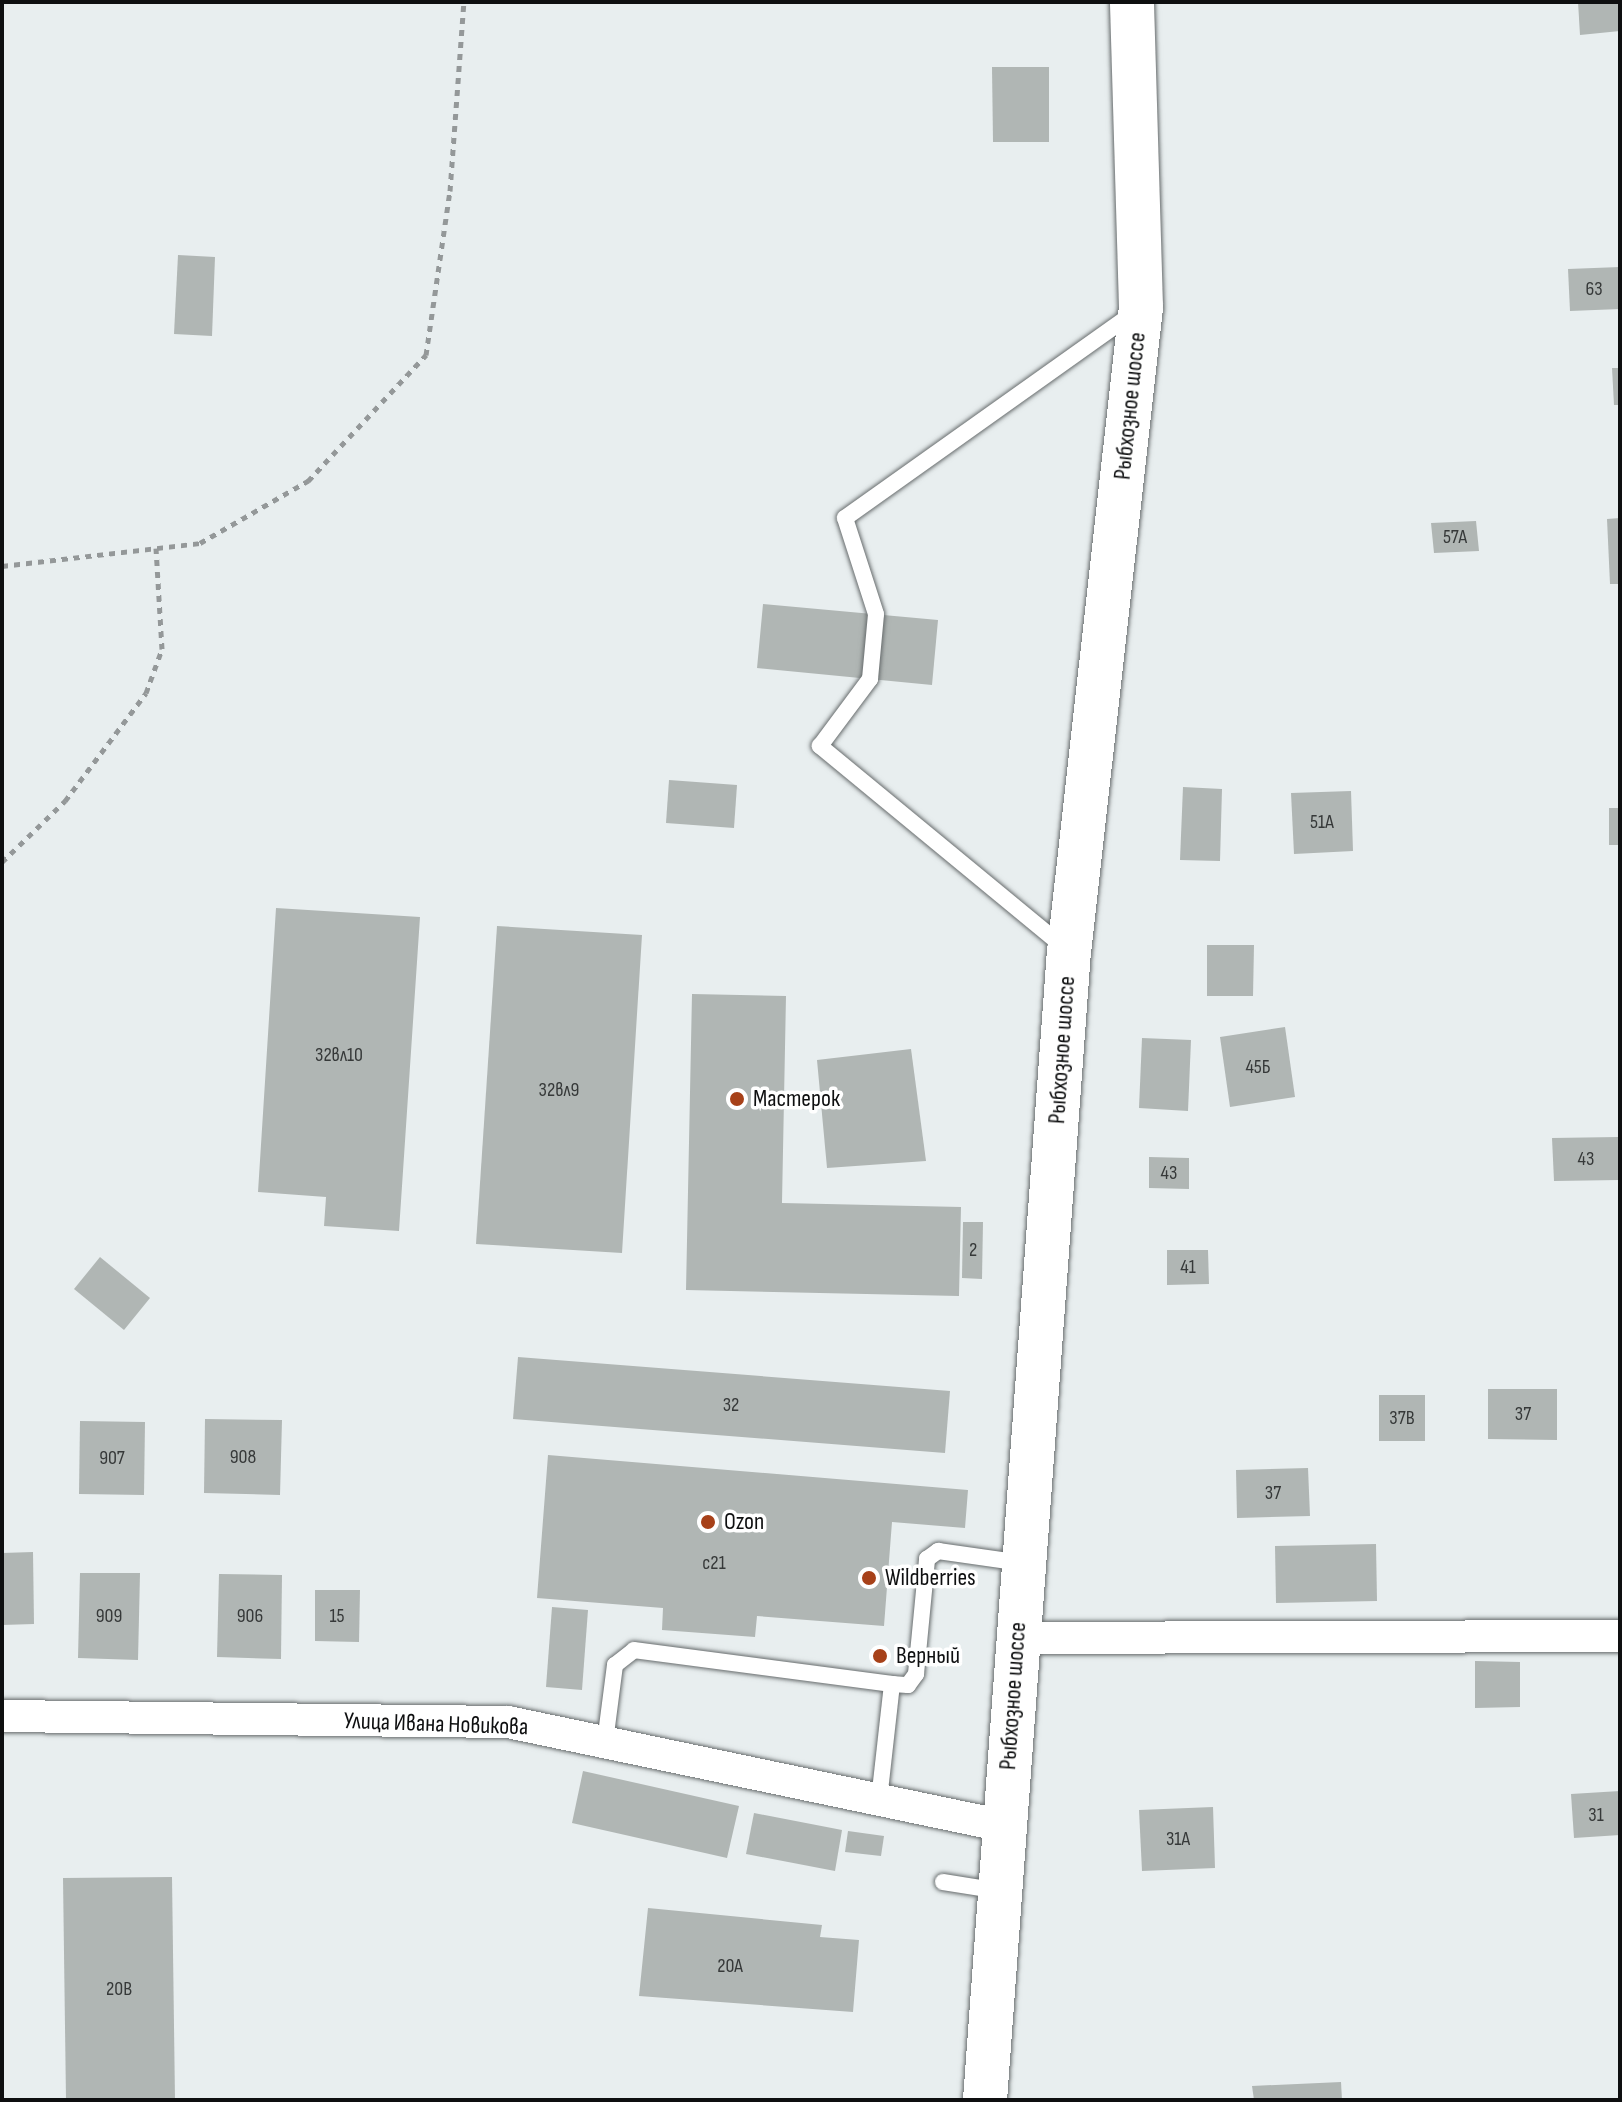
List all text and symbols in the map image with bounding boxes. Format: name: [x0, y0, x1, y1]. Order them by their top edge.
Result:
house number: 63: [1585, 277, 1603, 301]
street label: Рыбхозное шоссе: [1108, 331, 1152, 481]
house number: 57А: [1443, 525, 1467, 549]
house number: 51А: [1310, 810, 1334, 834]
street label: Рыбхозное шоссе: [1042, 975, 1082, 1125]
house number: 32вл10: [315, 1043, 363, 1067]
house number: 45Б: [1245, 1055, 1271, 1079]
house number: 32вл9: [539, 1078, 579, 1102]
place label: Мастерок: [753, 1085, 840, 1113]
marker: Мастерок: [728, 1090, 746, 1108]
house number: 43: [1578, 1147, 1594, 1171]
house number: 43: [1161, 1161, 1177, 1185]
house number: 2: [969, 1238, 977, 1262]
house number: 41: [1180, 1255, 1196, 1279]
house number: 32: [723, 1393, 739, 1417]
house number: 37: [1515, 1402, 1531, 1426]
house number: 37В: [1389, 1406, 1415, 1430]
house number: 908: [230, 1445, 256, 1469]
house number: 907: [99, 1446, 125, 1470]
house number: 37: [1265, 1481, 1281, 1505]
place label: Ozon: [724, 1508, 764, 1536]
marker: Ozon: [699, 1513, 717, 1531]
house number: с21: [702, 1551, 726, 1575]
place label: Wildberries: [885, 1564, 976, 1592]
marker: Wildberries: [860, 1569, 878, 1587]
house number: 909: [96, 1604, 122, 1628]
house number: 906: [237, 1604, 263, 1628]
house number: 15: [329, 1604, 345, 1628]
street label: Рыбхозное шоссе: [993, 1621, 1033, 1771]
place label: Верный: [896, 1642, 960, 1670]
marker: Верный: [871, 1647, 889, 1665]
street label: Улица Ивана Новикова: [343, 1706, 529, 1742]
house number: 31: [1588, 1803, 1604, 1827]
house number: 31А: [1166, 1827, 1190, 1851]
house number: 20А: [717, 1954, 743, 1978]
house number: 20В: [106, 1977, 132, 2001]

